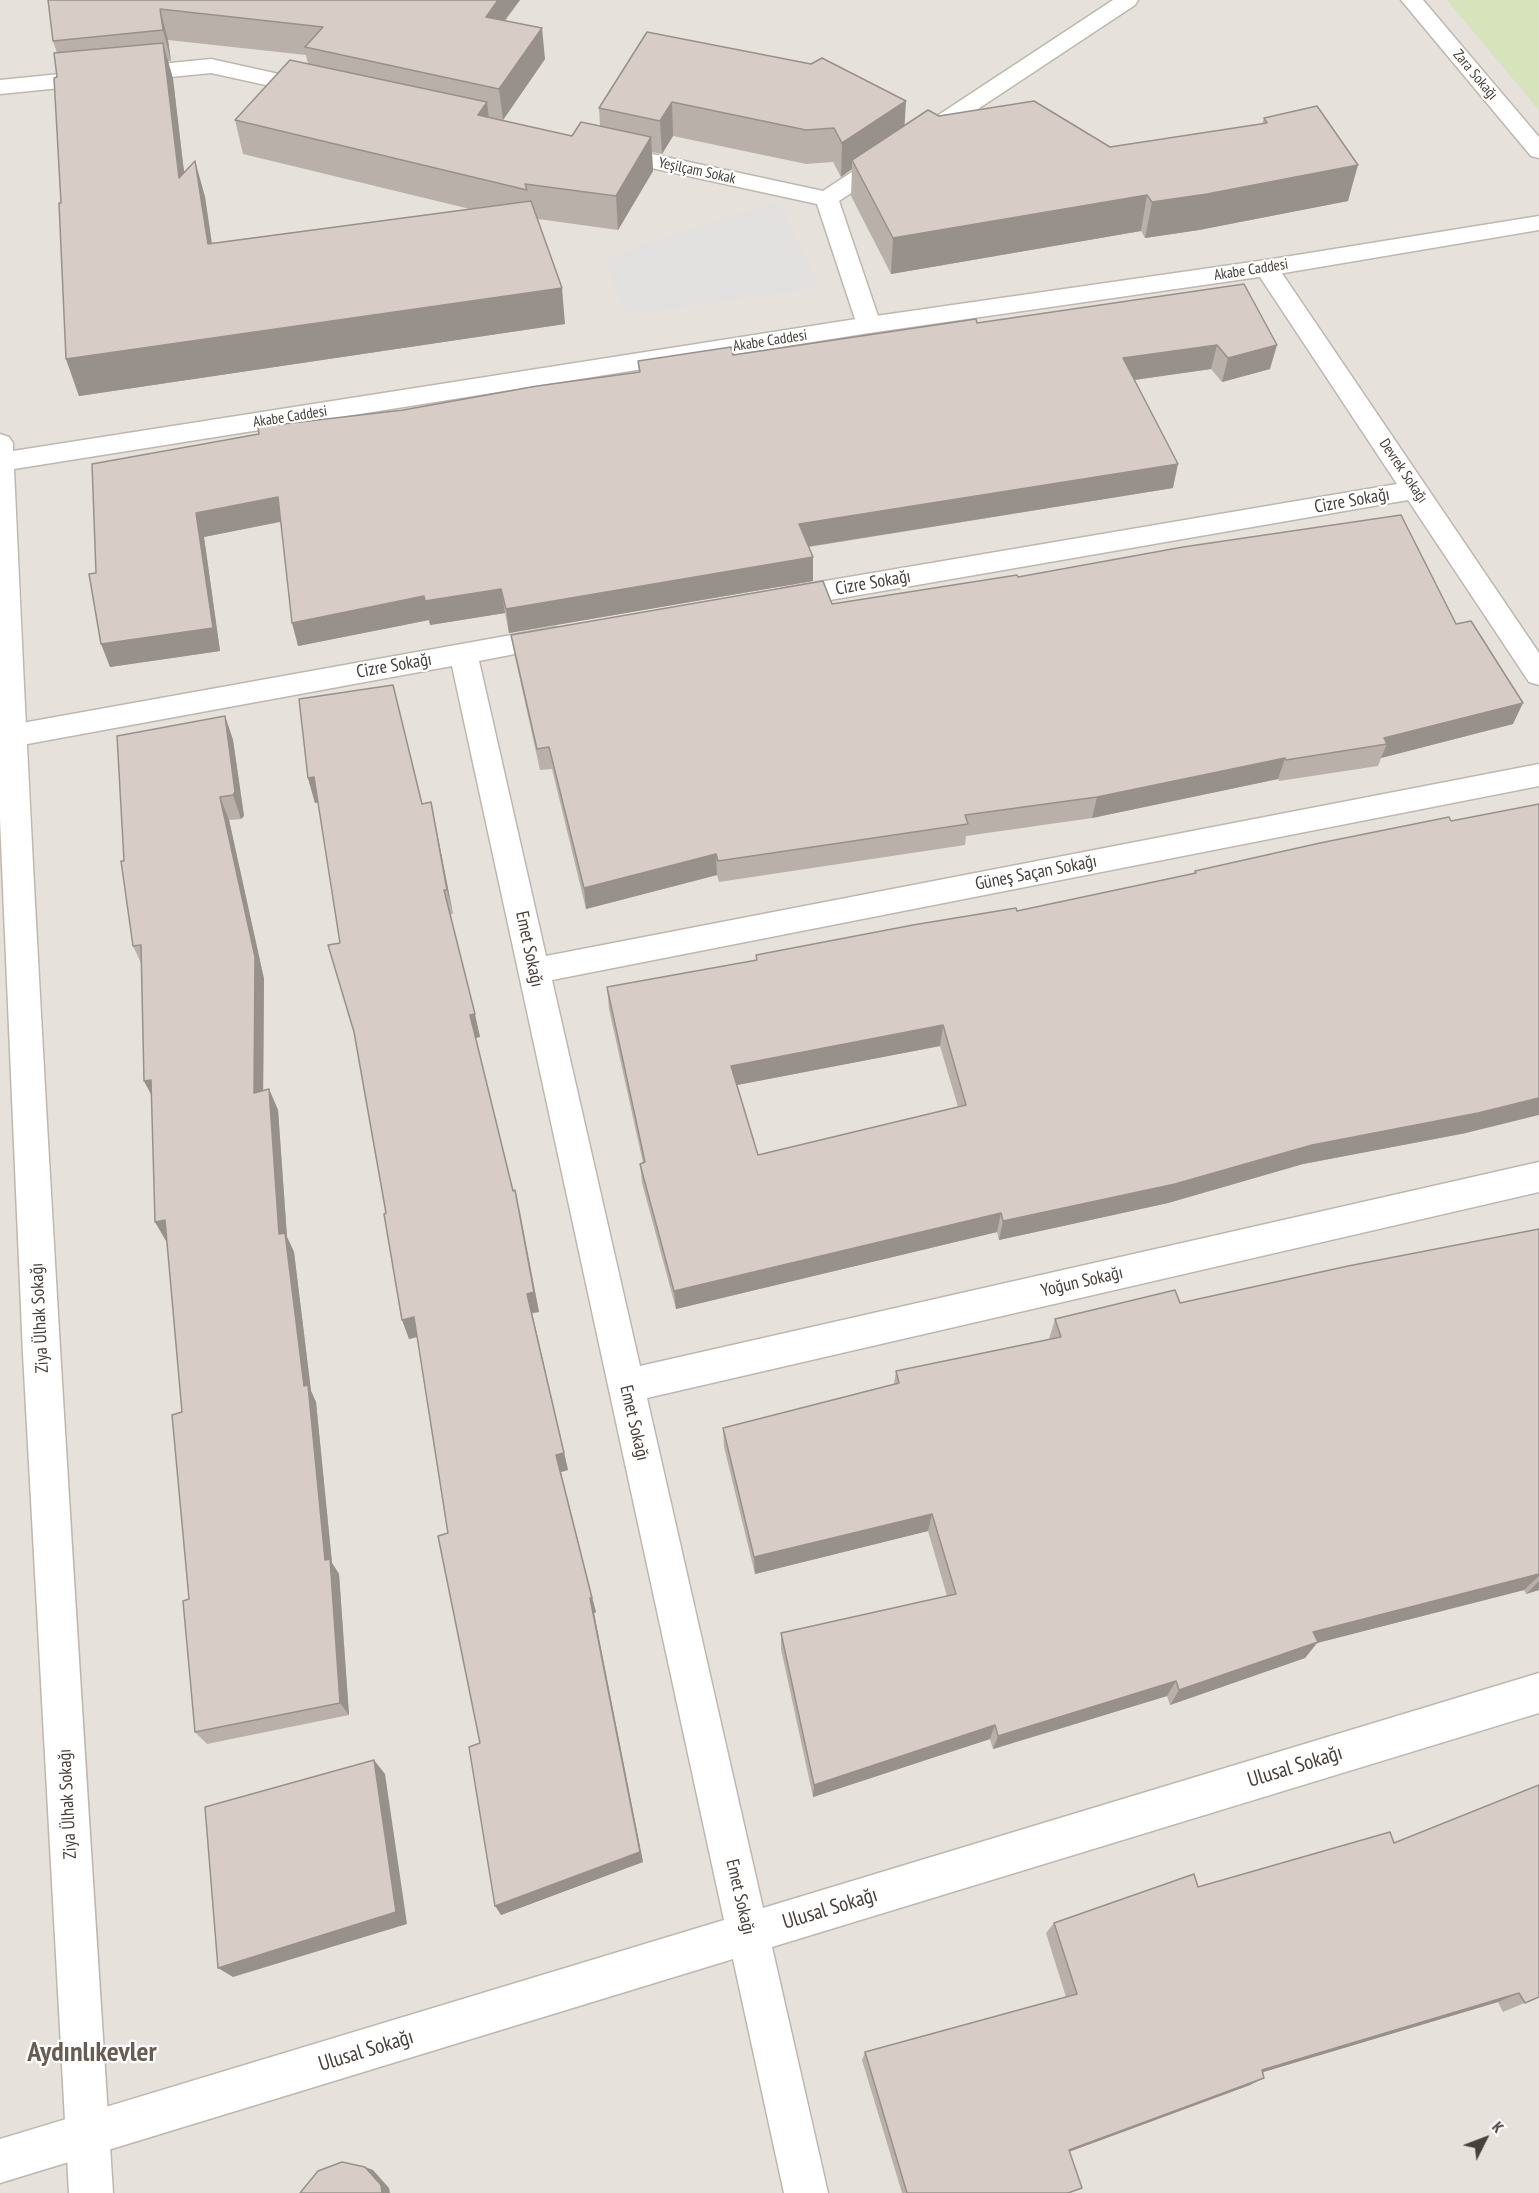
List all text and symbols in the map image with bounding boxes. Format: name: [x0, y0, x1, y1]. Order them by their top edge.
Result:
street label: Zara Sokağı: [1449, 46, 1501, 104]
street label: Yeşilçam Sokak: [657, 154, 737, 188]
street label: Akabe Caddesi: [1213, 255, 1289, 285]
street label: Akabe Caddesi: [732, 326, 808, 356]
street label: Akabe Caddesi: [252, 402, 328, 432]
street label: Devrek Sokağı: [1375, 436, 1431, 506]
street label: Cizre Sokağı: [1313, 484, 1391, 518]
street label: Cizre Sokağı: [834, 566, 912, 600]
street label: Cizre Sokağı: [355, 649, 433, 683]
street label: Güneş Saçan Sokağı: [973, 851, 1099, 895]
street label: Emet Sokağı: [510, 909, 548, 989]
street label: Ziya Ülhak Sokağı: [26, 1262, 54, 1374]
street label: Yoğun Sokağı: [1039, 1262, 1125, 1302]
street label: Emet Sokağı: [615, 1383, 653, 1463]
street label: Ulusal Sokağı: [1244, 1741, 1346, 1793]
street label: Ziya Ülhak Sokağı: [54, 1748, 82, 1860]
street label: Emet Sokağı: [721, 1857, 759, 1937]
street label: Ulusal Sokağı: [779, 1883, 881, 1935]
street label: Ulusal Sokağı: [315, 2025, 417, 2077]
district label: Aydınlıkevler: [27, 2036, 157, 2070]
north arrow: [1455, 2109, 1515, 2169]
text: K: [1488, 2117, 1509, 2137]

